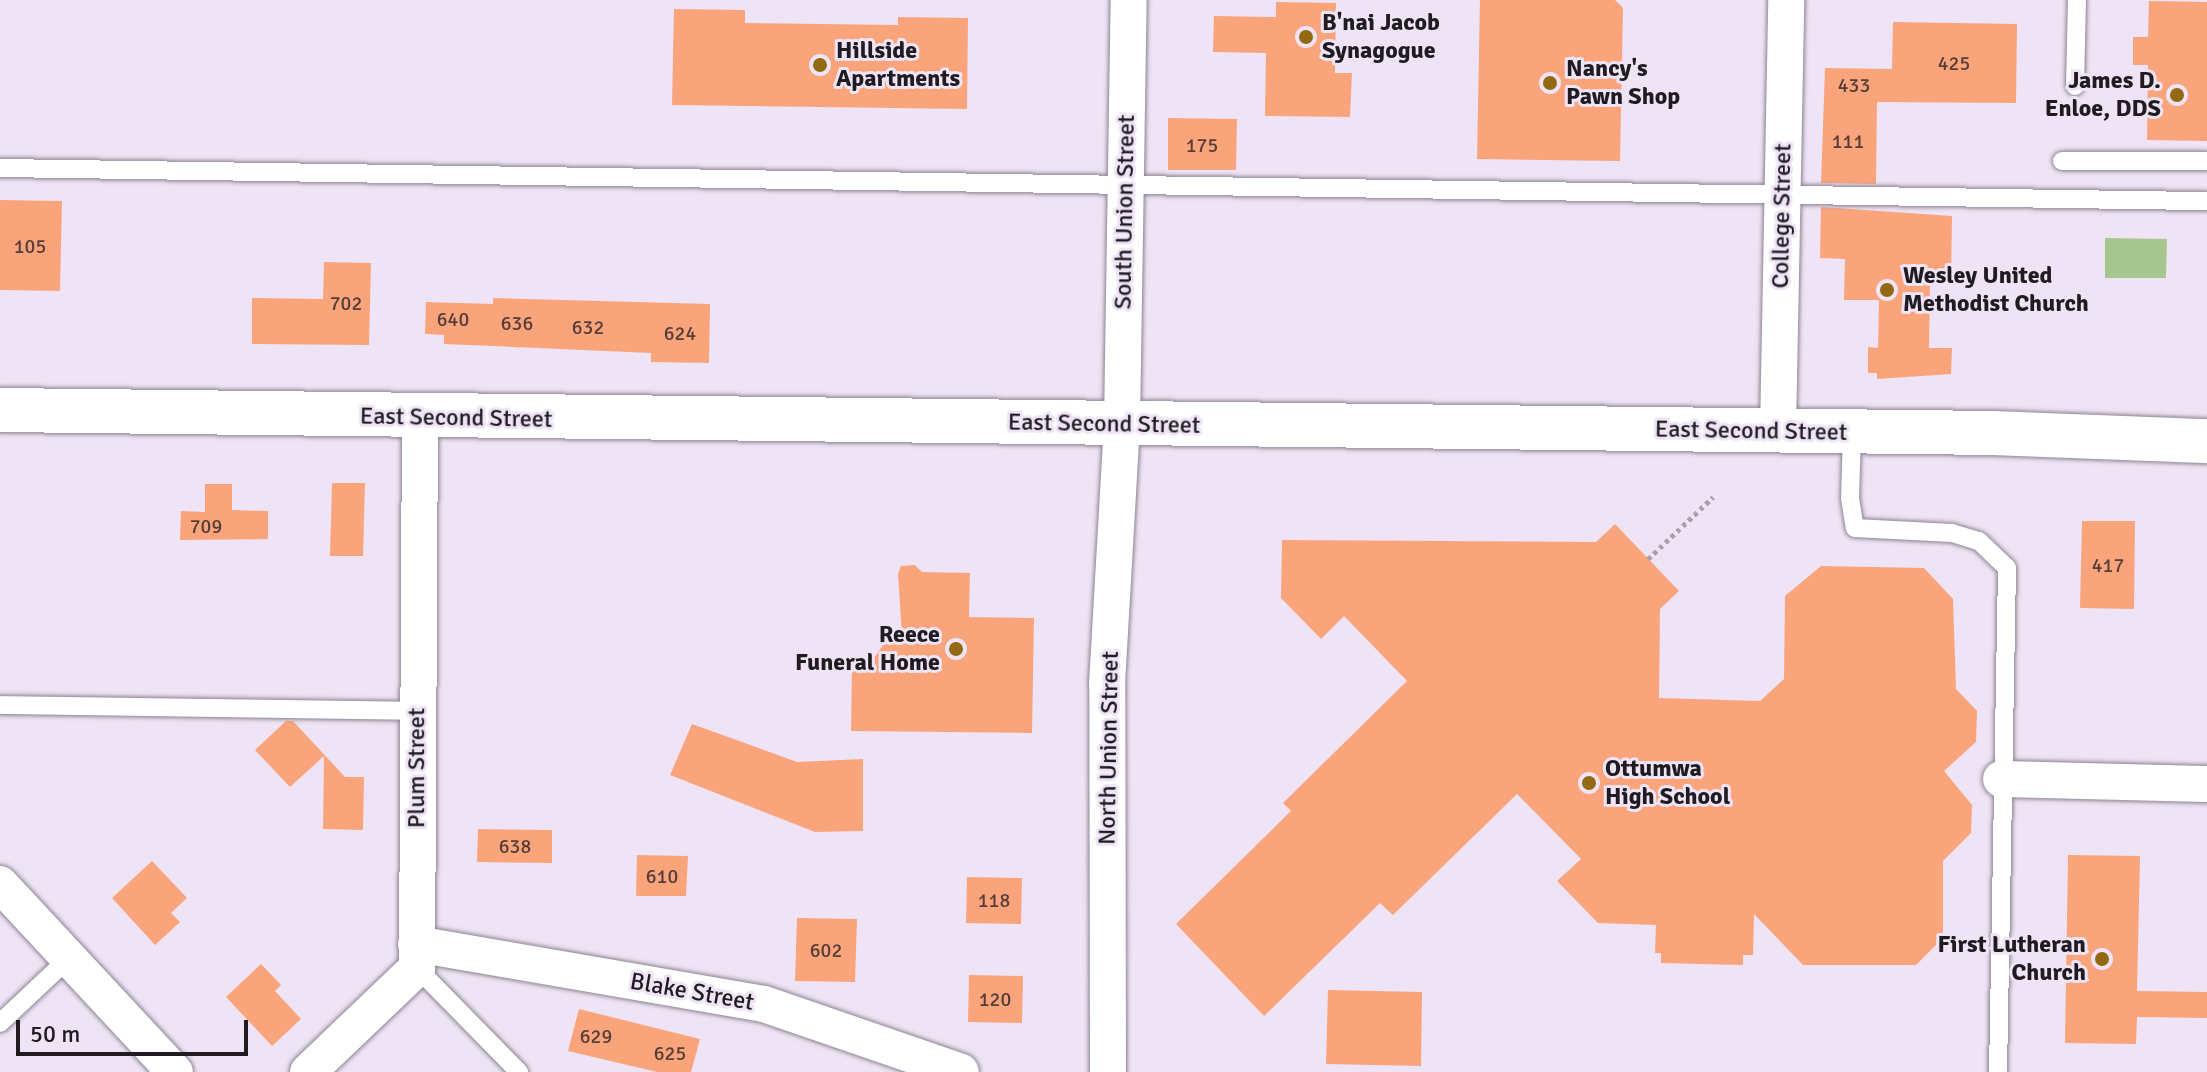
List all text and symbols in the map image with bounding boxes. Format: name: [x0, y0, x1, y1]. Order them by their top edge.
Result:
place label: B'nai Jacob Synagogue: [1322, 9, 1440, 65]
marker: B'nai Jacob Synagogue: [1297, 28, 1315, 46]
place label: Hillside Apartments: [836, 37, 960, 93]
house number: 425: [1938, 51, 1970, 75]
place label: Nancy's Pawn Shop: [1566, 55, 1680, 111]
marker: Hillside Apartments: [811, 56, 829, 74]
place label: James D. Enloe, DDS: [2045, 67, 2161, 123]
house number: 433: [1838, 73, 1870, 97]
marker: Nancy's Pawn Shop: [1541, 74, 1559, 92]
marker: James D. Enloe, DDS: [2168, 86, 2186, 104]
street label: South Union Street: [1109, 114, 1141, 310]
house number: 111: [1832, 129, 1864, 153]
house number: 175: [1186, 133, 1218, 157]
street label: College Street: [1766, 143, 1798, 289]
house number: 105: [14, 234, 46, 258]
place label: Wesley United Methodist Church: [1903, 262, 2089, 318]
marker: Wesley United Methodist Church: [1878, 281, 1896, 299]
house number: 702: [330, 291, 362, 315]
house number: 640: [437, 307, 469, 331]
house number: 636: [501, 311, 533, 335]
house number: 632: [572, 315, 604, 339]
house number: 624: [664, 321, 696, 345]
street label: East Second Street: [360, 402, 552, 434]
street label: East Second Street: [1008, 408, 1200, 440]
street label: East Second Street: [1655, 415, 1847, 447]
house number: 709: [190, 514, 222, 538]
house number: 417: [2092, 553, 2124, 577]
place label: Reece Funeral Home: [795, 621, 940, 677]
marker: Reece Funeral Home: [947, 640, 965, 658]
street label: North Union Street: [1093, 651, 1125, 845]
street label: Plum Street: [403, 708, 431, 828]
place label: Ottumwa High School: [1605, 755, 1730, 811]
marker: Ottumwa High School: [1580, 774, 1598, 792]
house number: 638: [499, 834, 531, 858]
house number: 610: [646, 864, 678, 888]
house number: 118: [978, 888, 1010, 912]
place label: First Lutheran Church: [1937, 931, 2086, 987]
house number: 602: [810, 938, 842, 962]
marker: First Lutheran Church: [2093, 950, 2111, 968]
street label: Blake Street: [628, 967, 756, 1017]
house number: 120: [979, 987, 1011, 1011]
scale bar: [20, 1004, 252, 1054]
text: 50 m: [30, 1019, 80, 1049]
house number: 629: [580, 1024, 612, 1048]
house number: 625: [654, 1041, 686, 1065]

